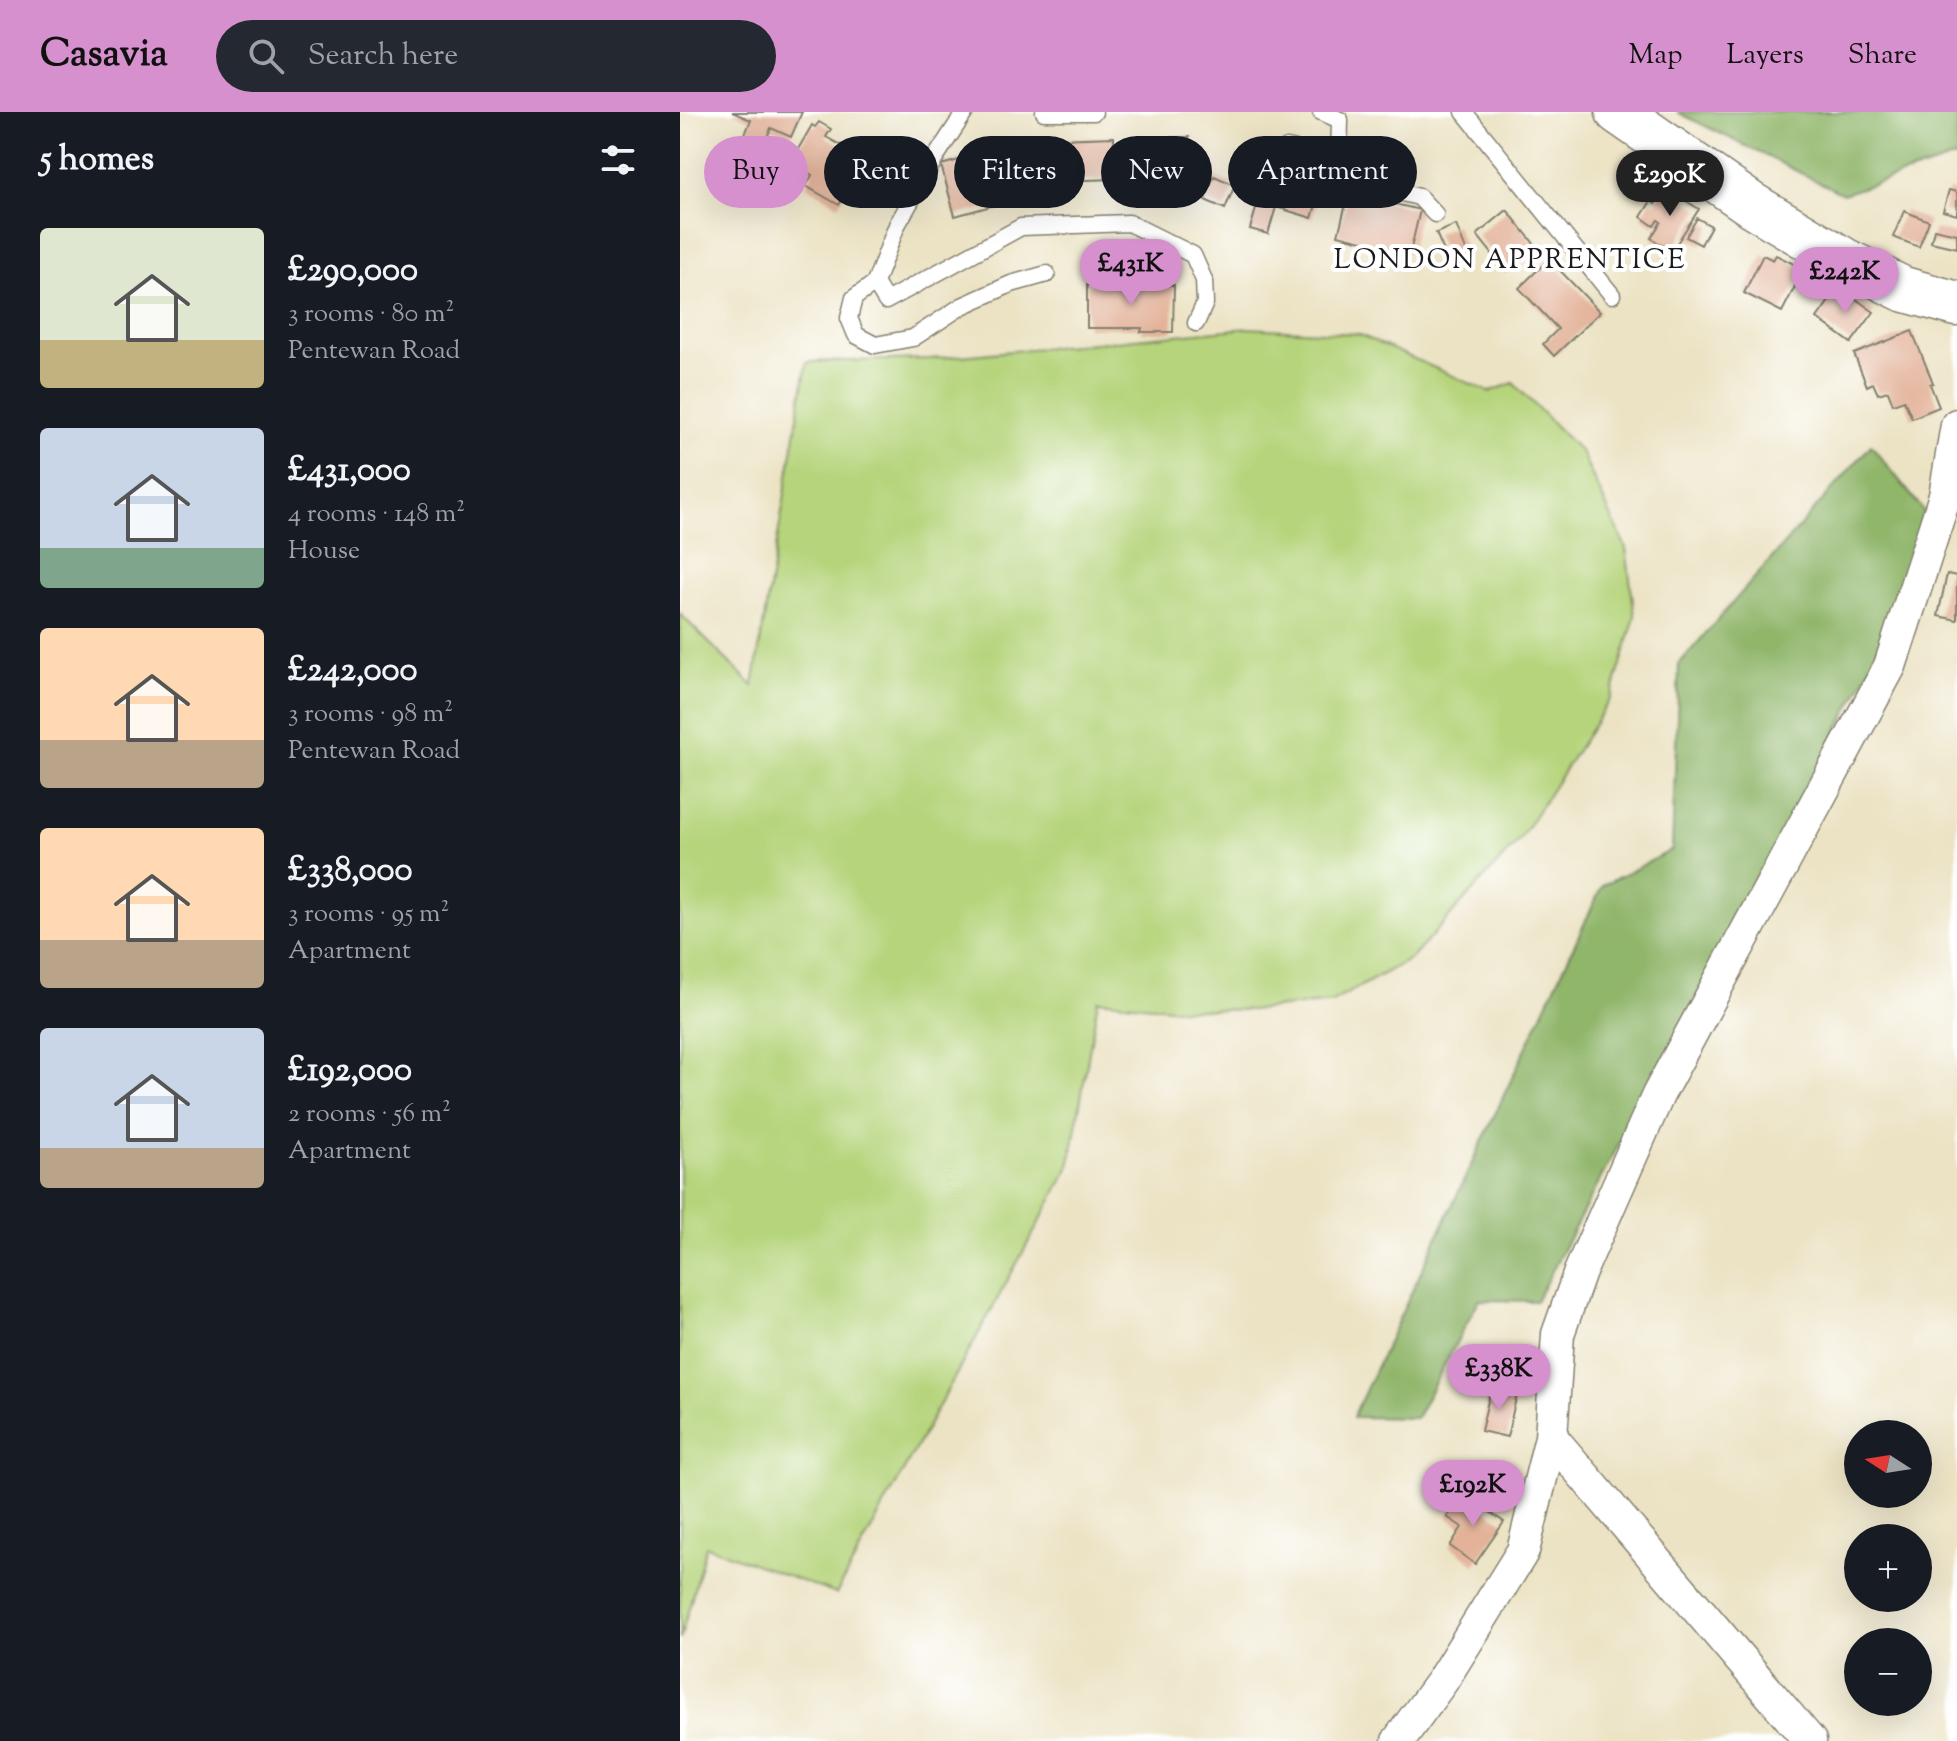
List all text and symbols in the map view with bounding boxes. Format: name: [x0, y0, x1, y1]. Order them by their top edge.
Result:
search box: [216, 20, 776, 92]
text: Casavia: [40, 29, 168, 83]
icon: search: [244, 34, 288, 78]
text: Search here: [308, 35, 458, 78]
text: Map: [1629, 36, 1682, 76]
text: Layers: [1726, 36, 1804, 76]
text: Share: [1848, 36, 1917, 76]
text: 5 homes: [40, 136, 154, 185]
chip: Buy: [704, 136, 808, 208]
chip: Rent: [824, 136, 938, 208]
chip: Filters: [954, 136, 1085, 208]
chip: New: [1101, 136, 1212, 208]
chip: Apartment: [1228, 136, 1417, 208]
icon: filters: [596, 138, 640, 182]
pin: £290K: [1614, 150, 1726, 218]
text: £290K: [1634, 157, 1706, 194]
pin: £431K: [1075, 239, 1187, 307]
district label: LONDON APPRENTICE: [1334, 241, 1686, 281]
text: £431K: [1098, 246, 1164, 283]
text: £290,000: [288, 247, 418, 296]
pin: £242K: [1789, 247, 1901, 315]
text: £242K: [1810, 254, 1880, 291]
icon: home: [104, 260, 200, 356]
text: 3 rooms · 80 m²: [288, 296, 454, 333]
text: Pentewan Road: [288, 333, 460, 370]
text: £431,000: [288, 447, 411, 496]
icon: home: [104, 460, 200, 556]
text: 4 rooms · 148 m²: [288, 496, 465, 533]
text: House: [288, 533, 360, 570]
text: £242,000: [288, 647, 417, 696]
icon: home: [104, 660, 200, 756]
text: 3 rooms · 98 m²: [288, 696, 453, 733]
text: Pentewan Road: [288, 733, 460, 770]
text: £338,000: [288, 847, 413, 896]
icon: home: [104, 860, 200, 956]
text: 3 rooms · 95 m²: [288, 896, 449, 933]
text: Apartment: [288, 933, 411, 970]
text: £192,000: [288, 1047, 412, 1096]
icon: home: [104, 1060, 200, 1156]
text: 2 rooms · 56 m²: [288, 1096, 451, 1133]
text: Apartment: [288, 1133, 411, 1170]
pin: £338K: [1443, 1344, 1555, 1412]
text: £338K: [1465, 1351, 1533, 1388]
north arrow: [1844, 1420, 1932, 1508]
map controls: [1844, 1420, 1932, 1716]
pin: £192K: [1417, 1460, 1529, 1528]
text: £192K: [1440, 1467, 1506, 1504]
button: +: [1844, 1524, 1932, 1612]
button: −: [1844, 1628, 1932, 1716]

